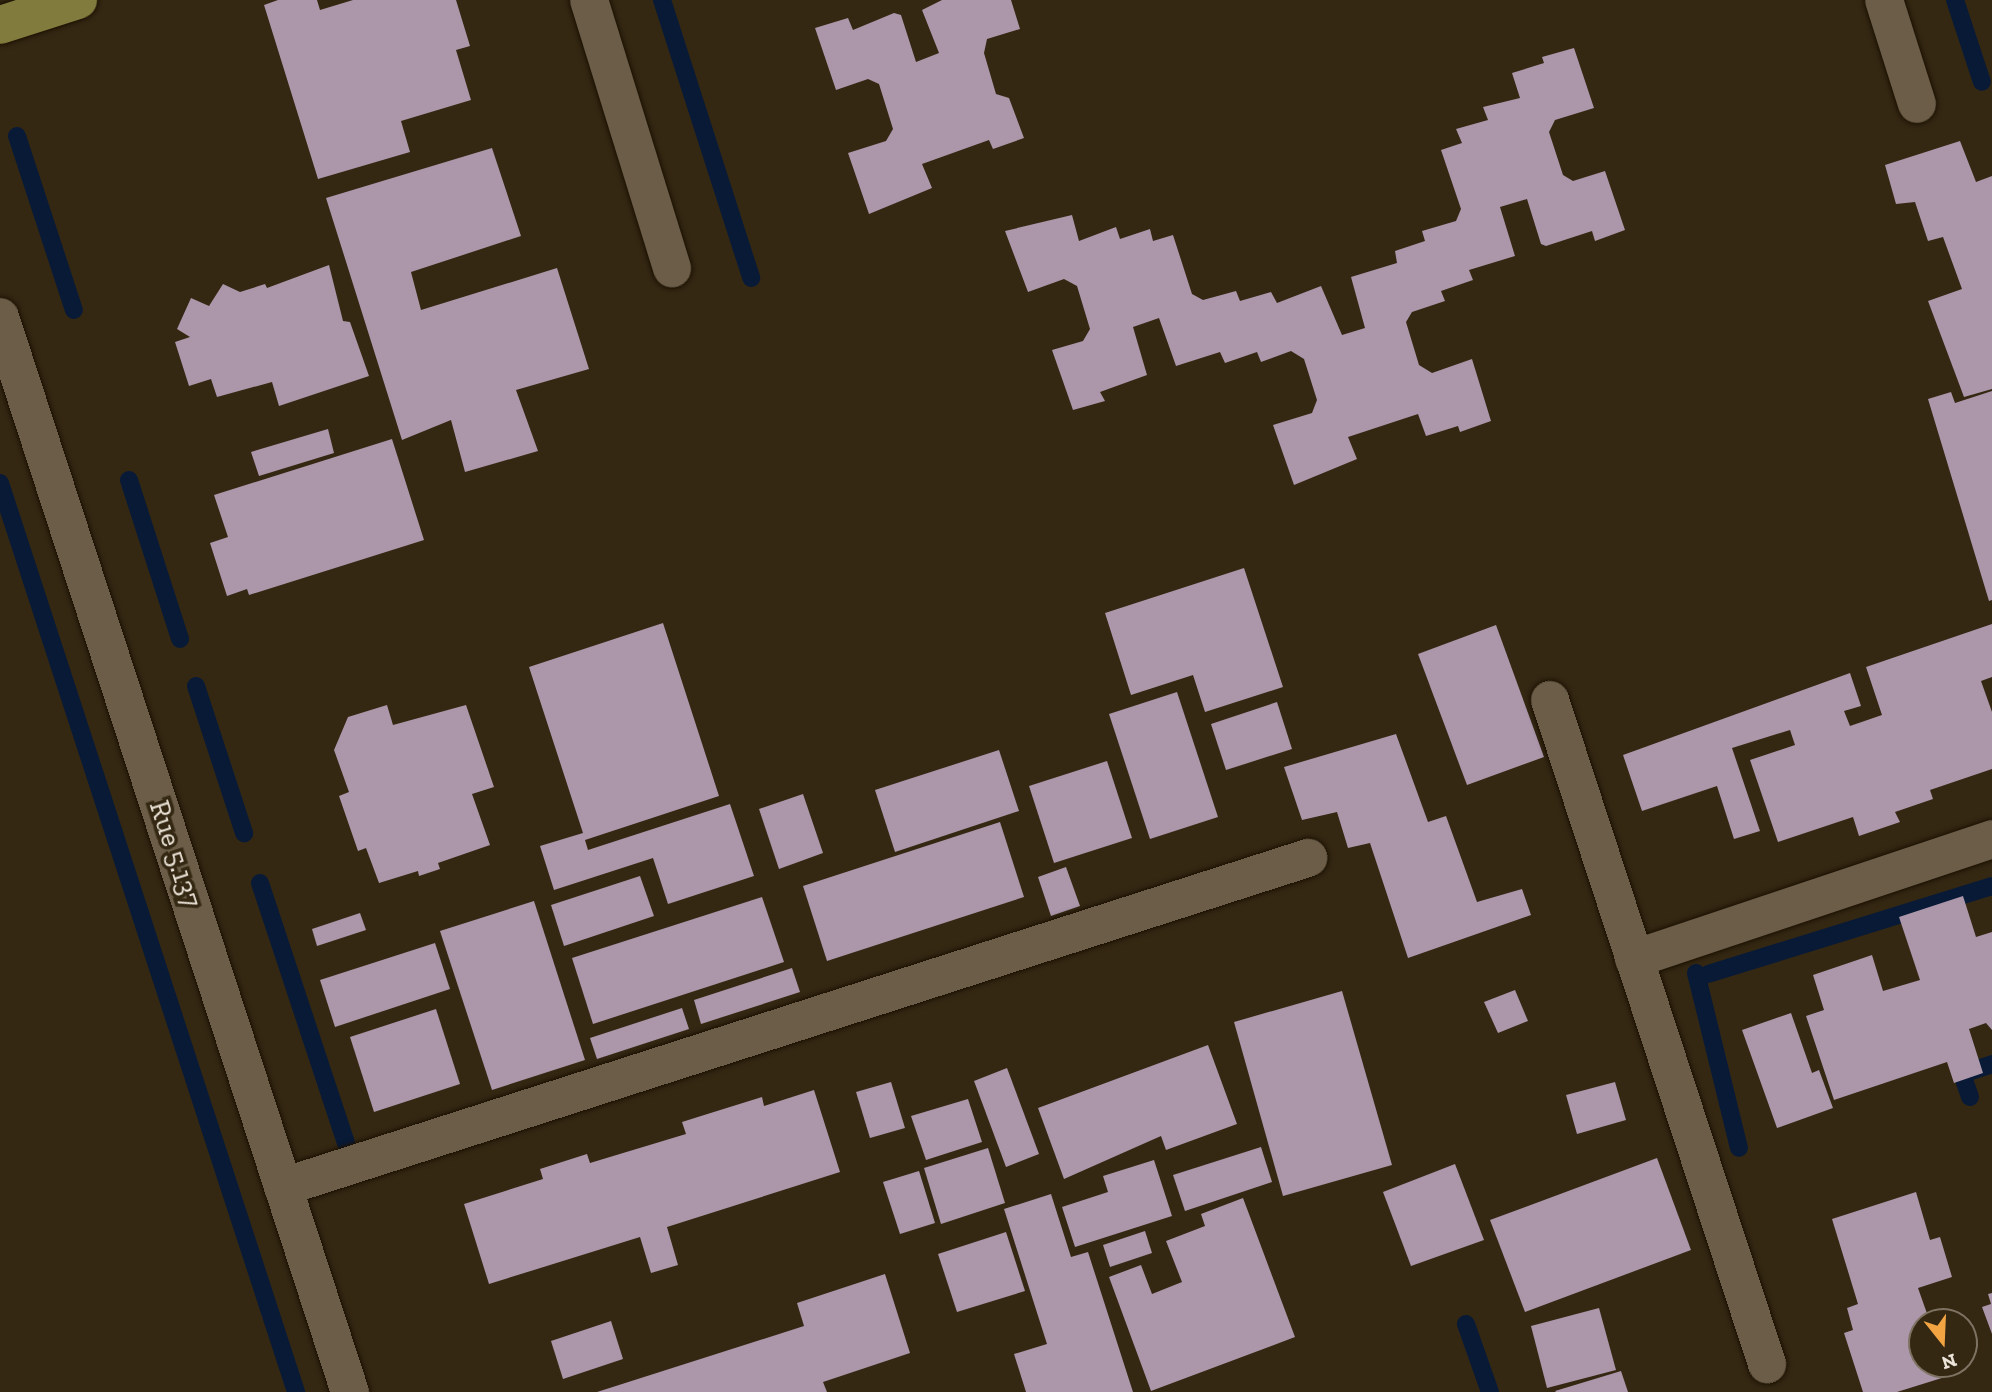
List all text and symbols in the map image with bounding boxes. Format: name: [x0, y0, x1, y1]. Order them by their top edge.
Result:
street label: Rue 5.137: [142, 796, 208, 912]
north arrow: [1908, 1308, 1978, 1378]
text: N: [1939, 1348, 1959, 1375]

